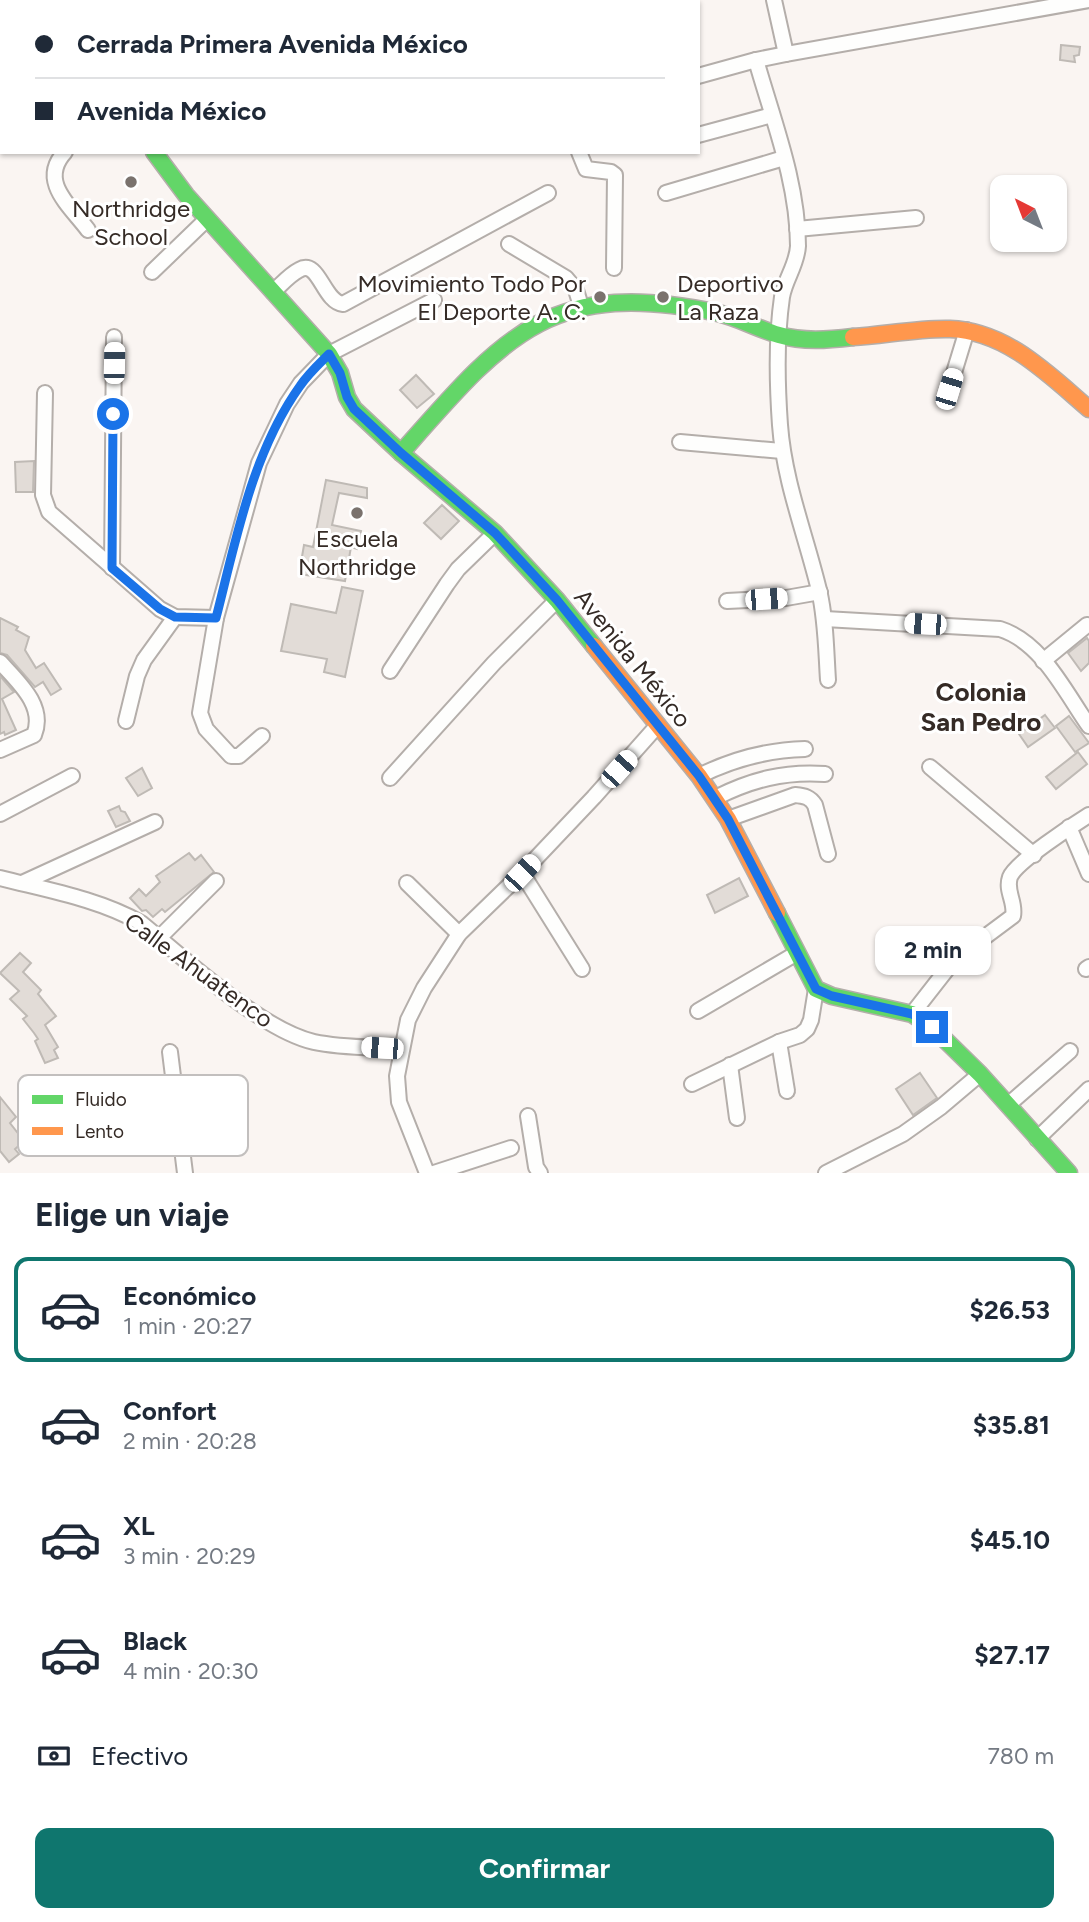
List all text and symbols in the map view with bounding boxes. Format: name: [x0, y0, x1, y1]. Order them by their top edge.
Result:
text: Cerrada Primera Avenida México: [77, 28, 468, 60]
text: Avenida México: [77, 95, 266, 127]
marker: Northridge School: [123, 174, 139, 190]
north arrow: [990, 175, 1068, 252]
map controls: [990, 175, 1067, 252]
place label: Northridge School: [72, 194, 190, 251]
place label: Movimiento Todo Por El Deporte A. C.: [357, 269, 586, 326]
place label: Deportivo La Raza: [677, 269, 784, 326]
marker: Movimiento Todo Por El Deporte A. C.: [592, 289, 608, 305]
marker: Deportivo La Raza: [655, 289, 671, 305]
car: [104, 342, 125, 384]
car: [933, 366, 966, 412]
route start: [97, 398, 129, 430]
marker: Escuela Northridge: [349, 505, 365, 521]
place label: Escuela Northridge: [298, 524, 416, 581]
street label: Avenida México: [568, 583, 698, 733]
car: [745, 587, 788, 611]
car: [904, 612, 947, 636]
district label: Colonia San Pedro: [921, 676, 1041, 738]
car: [598, 746, 641, 792]
car: [500, 850, 545, 896]
street label: Calle Ahuatenco: [119, 906, 279, 1034]
callout: 2 min: [874, 926, 990, 974]
text: 2 min: [904, 936, 962, 964]
route end: [916, 1011, 948, 1043]
car: [361, 1036, 404, 1060]
legend: [18, 1075, 248, 1156]
text: Fluido: [75, 1088, 127, 1111]
text: Lento: [75, 1120, 124, 1143]
text: Elige un viaje: [35, 1196, 229, 1234]
icon: car: [39, 1278, 102, 1341]
text: Económico: [123, 1280, 256, 1312]
text: $26.53: [969, 1294, 1050, 1326]
text: 1 min · 20:27: [123, 1312, 252, 1340]
icon: car: [39, 1393, 102, 1456]
text: Confort: [123, 1395, 217, 1427]
text: $35.81: [973, 1409, 1050, 1441]
text: 2 min · 20:28: [123, 1427, 257, 1455]
icon: car: [39, 1508, 102, 1571]
text: XL: [123, 1510, 155, 1542]
text: $45.10: [970, 1524, 1050, 1556]
text: 3 min · 20:29: [123, 1542, 255, 1570]
icon: car: [39, 1623, 102, 1686]
text: Black: [123, 1625, 187, 1657]
text: $27.17: [974, 1639, 1050, 1671]
text: 4 min · 20:30: [123, 1657, 259, 1685]
icon: cash: [35, 1737, 73, 1775]
text: Efectivo: [91, 1740, 188, 1772]
text: 780 m: [988, 1742, 1054, 1770]
button: Confirmar: [35, 1828, 1054, 1908]

